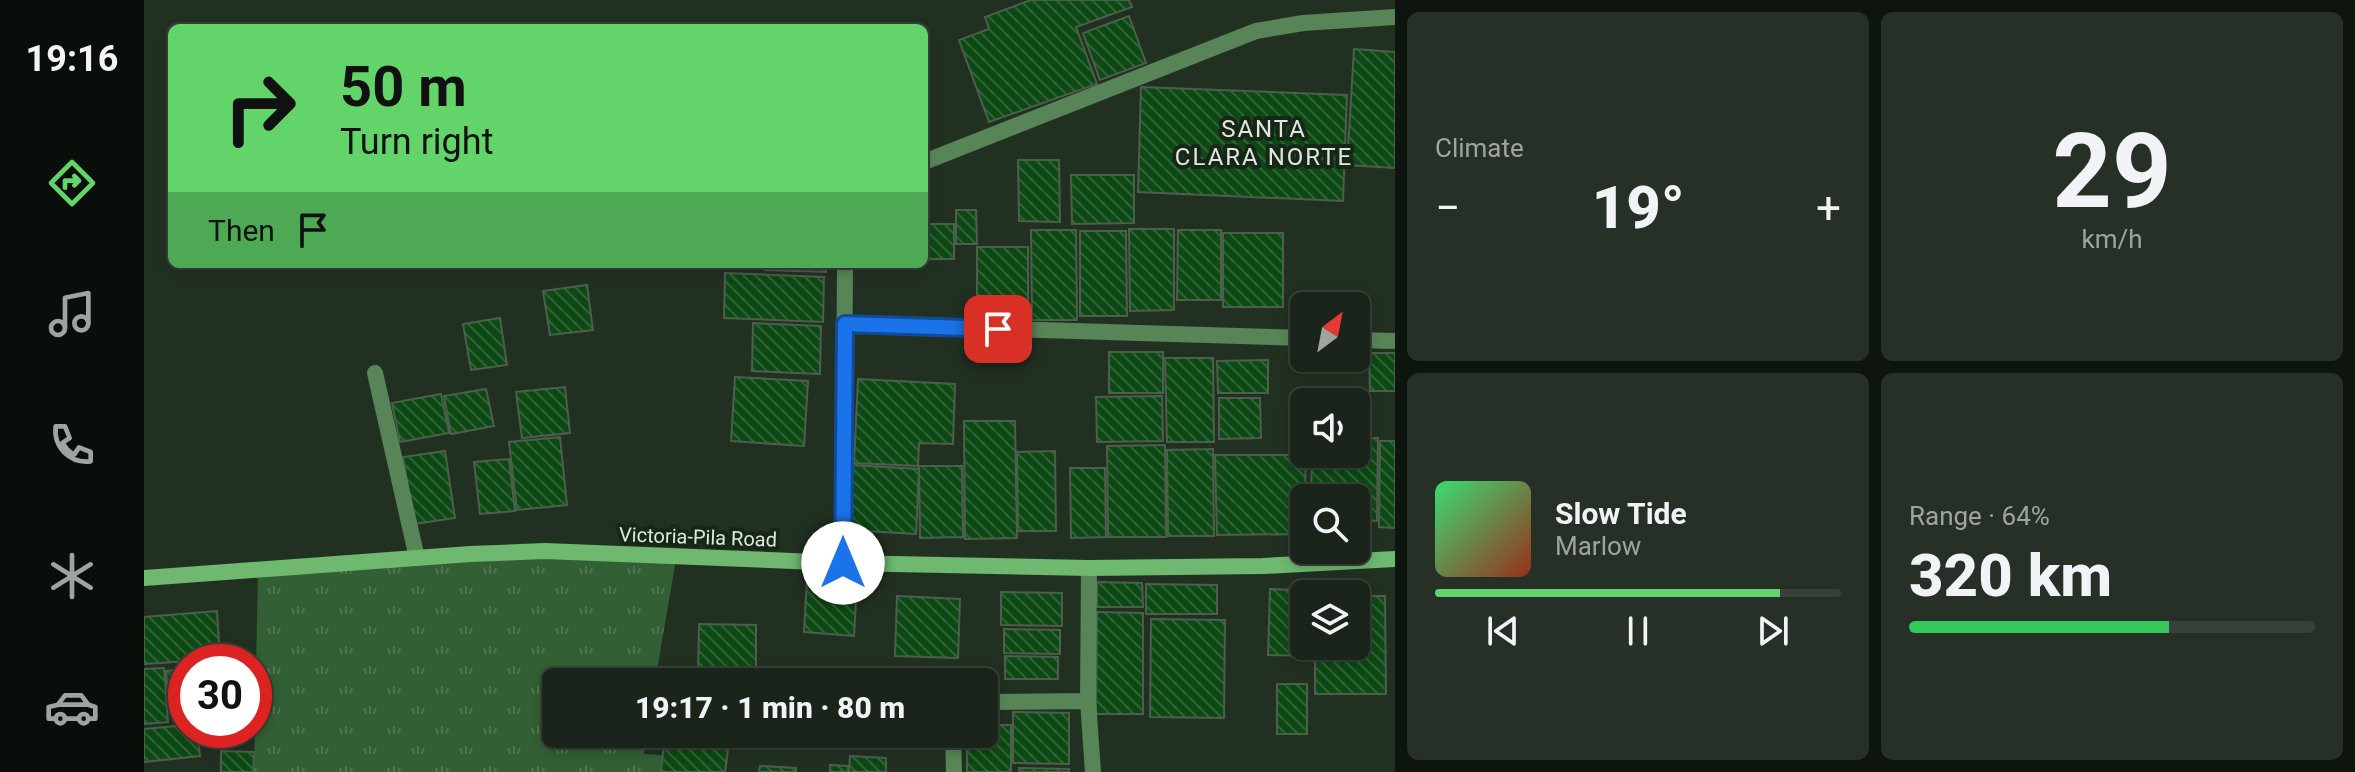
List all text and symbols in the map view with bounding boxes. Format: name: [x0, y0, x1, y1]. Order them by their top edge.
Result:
text: 19:16: [26, 38, 118, 80]
text: 50 m: [340, 54, 467, 120]
icon: right: [208, 56, 312, 160]
text: 29: [2052, 111, 2172, 232]
district label: SANTA CLARA NORTE: [1175, 115, 1353, 171]
text: Turn right: [340, 121, 493, 163]
text: Climate: [1435, 133, 1524, 163]
icon: directions: [44, 155, 100, 211]
text: 19°: [1592, 172, 1685, 243]
text: −: [1435, 182, 1460, 234]
text: +: [1816, 182, 1841, 234]
icon: arrive: [291, 208, 335, 252]
text: Then: [208, 213, 275, 248]
text: km/h: [2081, 224, 2143, 254]
icon: music: [44, 286, 100, 342]
north arrow: [1290, 292, 1370, 372]
map controls: [1290, 292, 1370, 660]
pin: [964, 295, 1032, 363]
icon: arrive: [976, 307, 1020, 351]
button: sound: [1290, 388, 1370, 468]
icon: phone: [44, 417, 100, 473]
button: search: [1290, 484, 1370, 564]
text: Slow Tide: [1555, 496, 1687, 531]
text: Range · 64%: [1909, 501, 2050, 531]
position arrow: [801, 521, 885, 605]
street label: Victoria-Pila Road: [619, 522, 777, 552]
text: Marlow: [1555, 531, 1641, 561]
text: 320 km: [1909, 540, 2112, 611]
icon: climate: [44, 548, 100, 604]
button: layers: [1290, 580, 1370, 660]
icon: previous: [1481, 609, 1525, 653]
icon: pause: [1616, 609, 1660, 653]
icon: next: [1751, 609, 1795, 653]
speed limit sign: 30: [168, 644, 272, 748]
icon: car: [44, 679, 100, 735]
text: 19:17 · 1 min · 80 m: [635, 690, 905, 725]

